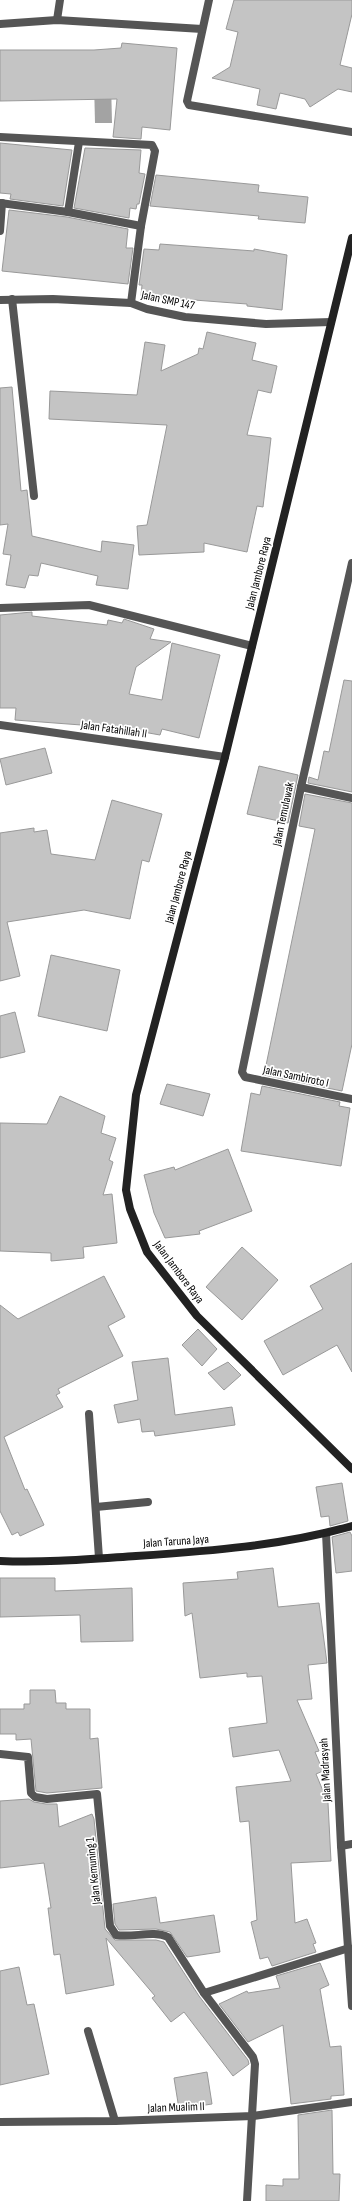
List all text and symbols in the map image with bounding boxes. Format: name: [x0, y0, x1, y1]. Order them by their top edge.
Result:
street label: Jalan SMP 147: [139, 287, 196, 313]
street label: Jalan Jambore Raya: [242, 535, 275, 612]
street label: Jalan Fatahillah II: [79, 717, 148, 742]
street label: Jalan Temulawak: [269, 780, 298, 849]
street label: Jalan Jambore Raya: [161, 849, 195, 926]
street label: Jalan Sambiroto I: [261, 1062, 330, 1091]
street label: Jalan Jambore Raya: [150, 1237, 207, 1307]
street label: Jalan Taruna Jaya: [142, 1532, 210, 1551]
street label: Jalan Madrasyah: [316, 1738, 335, 1803]
street label: Jalan Kemuning 1: [82, 1836, 105, 1906]
street label: Jalan Mualim II: [146, 2099, 205, 2116]

